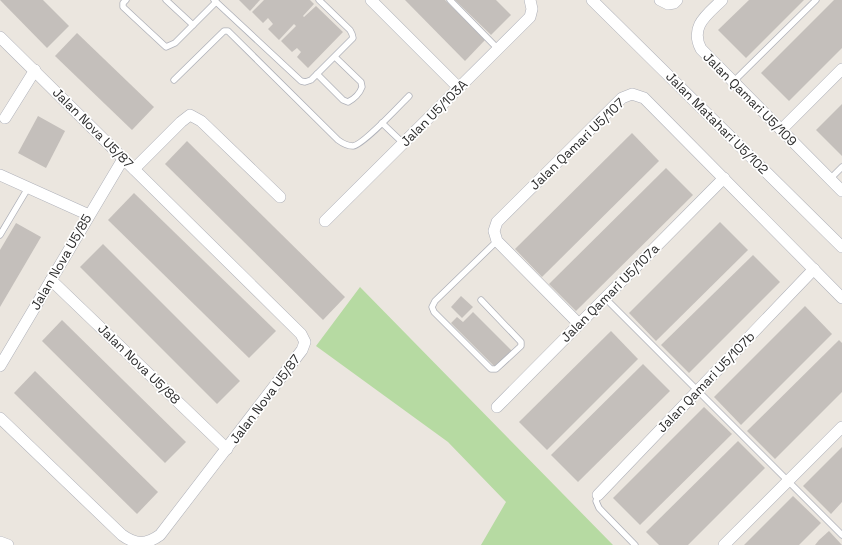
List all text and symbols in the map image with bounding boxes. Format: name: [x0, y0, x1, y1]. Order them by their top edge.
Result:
street label: Jalan Qamari U5/109: [699, 48, 801, 150]
street label: Jalan Matahari U5/102: [662, 68, 772, 178]
street label: Jalan U5/103A: [397, 76, 471, 150]
street label: Jalan Nova U5/87: [49, 84, 137, 172]
street label: Jalan Qamari U5/107: [526, 94, 628, 194]
street label: Jalan Nova U5/85: [27, 211, 95, 313]
street label: Jalan Qamari U5/107a: [557, 240, 663, 346]
street label: Jalan Nova U5/88: [94, 320, 184, 408]
street label: Jalan Qamari U5/107b: [653, 328, 759, 436]
street label: Jalan Nova U5/87: [226, 351, 304, 447]

